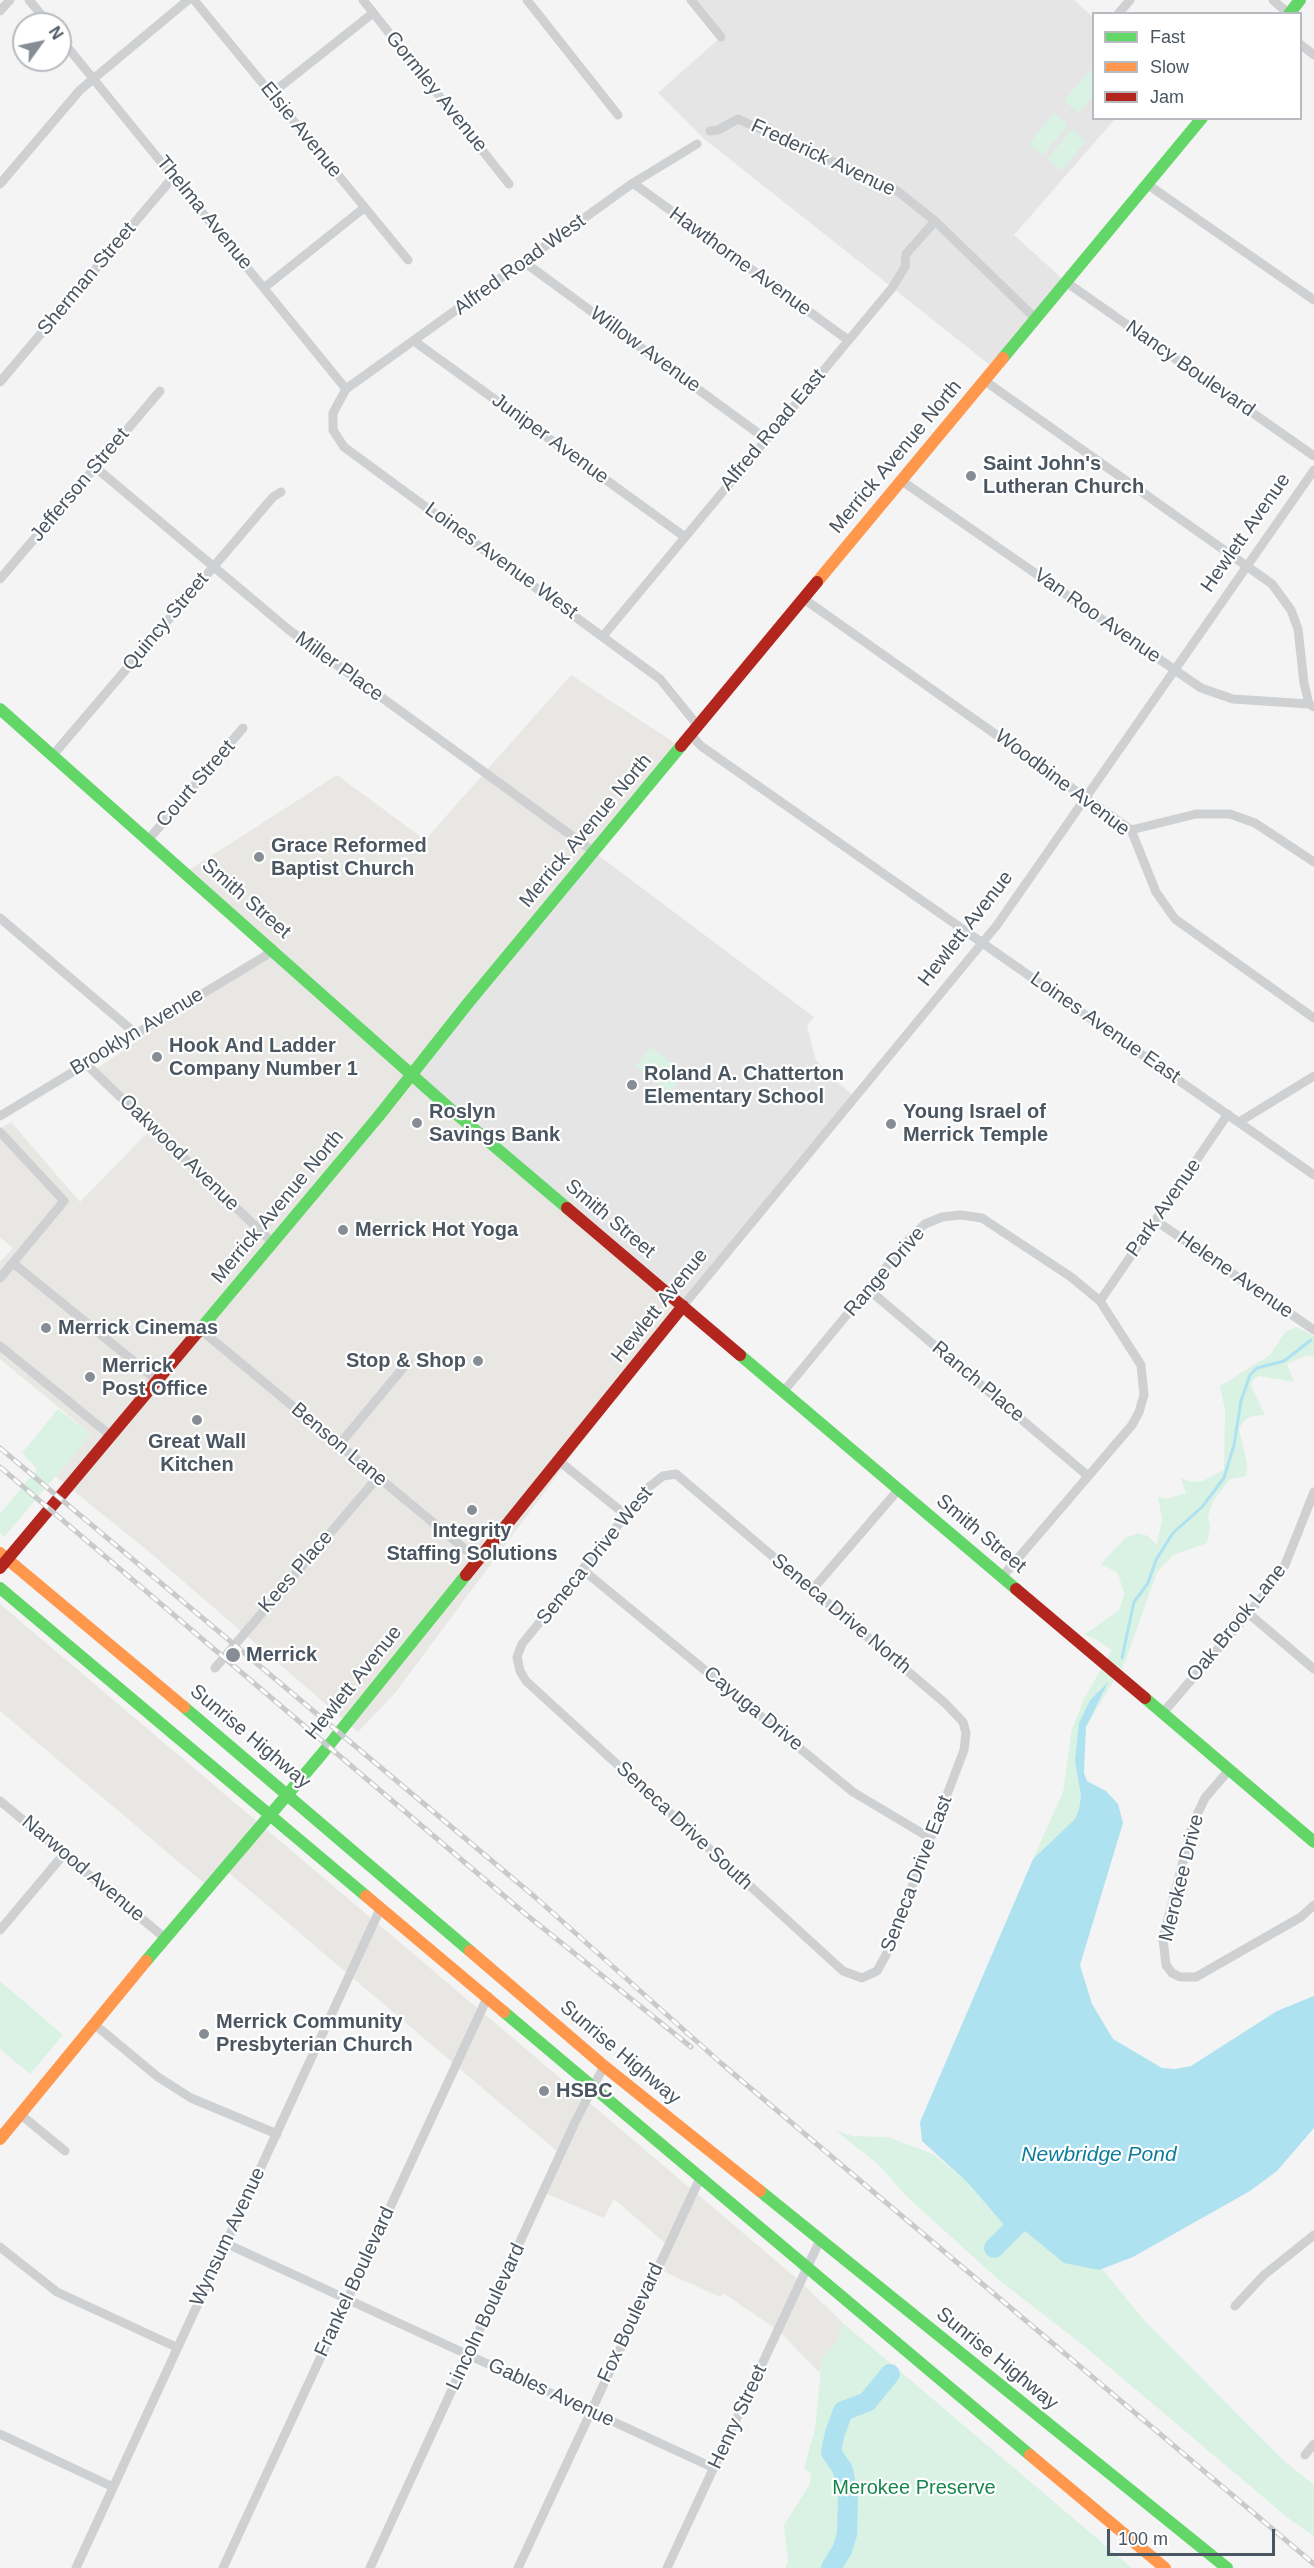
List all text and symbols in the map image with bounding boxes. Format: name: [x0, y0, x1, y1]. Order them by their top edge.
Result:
north arrow: [12, 12, 72, 72]
legend: [1092, 12, 1302, 120]
text: N: [46, 24, 66, 42]
street label: Gormley Avenue: [380, 27, 492, 157]
text: Fast: [1150, 27, 1185, 47]
text: Slow: [1150, 57, 1189, 77]
street label: Elsie Avenue: [255, 77, 347, 183]
text: Jam: [1150, 87, 1184, 107]
street label: Frederick Avenue: [747, 114, 899, 202]
street label: Thelma Avenue: [151, 151, 257, 275]
street label: Hawthorne Avenue: [664, 202, 816, 322]
street label: Alfred Road West: [450, 209, 590, 321]
street label: Sherman Street: [33, 218, 141, 340]
street label: Willow Avenue: [585, 302, 705, 398]
street label: Nancy Boulevard: [1121, 315, 1259, 423]
street label: Alfred Road East: [715, 364, 831, 496]
street label: Merrick Avenue North: [825, 375, 967, 539]
street label: Juniper Avenue: [487, 389, 613, 489]
street label: Jefferson Street: [26, 423, 134, 547]
place label: Saint John's Lutheran Church: [983, 452, 1144, 499]
marker: Saint John's Lutheran Church: [964, 469, 978, 483]
street label: Hewlett Avenue: [1196, 469, 1296, 597]
street label: Loines Avenue West: [420, 498, 582, 624]
street label: Van Roo Avenue: [1029, 563, 1165, 669]
street label: Quincy Street: [118, 568, 214, 676]
street label: Miller Place: [290, 627, 388, 707]
street label: Woodbine Avenue: [990, 724, 1134, 842]
street label: Court Street: [152, 735, 240, 833]
street label: Merrick Avenue North: [515, 749, 657, 913]
place label: Grace Reformed Baptist Church: [271, 834, 427, 881]
marker: Grace Reformed Baptist Church: [252, 850, 266, 864]
street label: Smith Street: [197, 854, 295, 944]
street label: Hewlett Avenue: [914, 867, 1018, 991]
street label: Loines Avenue East: [1025, 967, 1185, 1089]
street label: Brooklyn Avenue: [66, 983, 208, 1081]
place label: Hook And Ladder Company Number 1: [169, 1034, 358, 1081]
marker: Hook And Ladder Company Number 1: [150, 1050, 164, 1064]
place label: Roland A. Chatterton Elementary School: [644, 1062, 844, 1109]
marker: Roland A. Chatterton Elementary School: [625, 1078, 639, 1092]
street label: Oakwood Avenue: [114, 1090, 244, 1216]
place label: Roslyn Savings Bank: [429, 1100, 560, 1147]
place label: Young Israel of Merrick Temple: [903, 1100, 1048, 1147]
marker: Roslyn Savings Bank: [410, 1116, 424, 1130]
marker: Young Israel of Merrick Temple: [884, 1117, 898, 1131]
street label: Merrick Avenue North: [207, 1125, 349, 1289]
street label: Park Avenue: [1121, 1154, 1207, 1262]
street label: Smith Street: [560, 1174, 660, 1264]
place label: Merrick Hot Yoga: [355, 1218, 518, 1242]
street label: Range Drive: [839, 1222, 931, 1322]
marker: Merrick Hot Yoga: [336, 1223, 350, 1237]
street label: Helene Avenue: [1172, 1226, 1298, 1324]
street label: Hewlett Avenue: [607, 1244, 713, 1368]
place label: Merrick Cinemas: [58, 1316, 218, 1340]
marker: Merrick Cinemas: [39, 1321, 53, 1335]
street label: Ranch Place: [927, 1336, 1029, 1428]
place label: Stop & Shop: [346, 1349, 466, 1373]
place label: Merrick Post Office: [102, 1354, 208, 1401]
marker: Stop & Shop: [471, 1354, 485, 1368]
marker: Merrick Post Office: [83, 1370, 97, 1384]
street label: Benson Lane: [286, 1398, 392, 1492]
marker: Great Wall Kitchen: [190, 1413, 204, 1427]
place label: Great Wall Kitchen: [148, 1430, 246, 1477]
street label: Seneca Drive West: [532, 1482, 658, 1630]
street label: Smith Street: [931, 1489, 1031, 1579]
marker: Integrity Staffing Solutions: [465, 1503, 479, 1517]
place label: Integrity Staffing Solutions: [386, 1519, 558, 1566]
street label: Kees Place: [254, 1526, 338, 1618]
street label: Seneca Drive North: [766, 1549, 916, 1679]
street label: Oak Brook Lane: [1182, 1559, 1292, 1687]
street label: Hewlett Avenue: [301, 1621, 407, 1745]
place label: Merrick: [246, 1643, 317, 1667]
marker: Merrick: [224, 1646, 242, 1664]
street label: Cayuga Drive: [698, 1662, 808, 1756]
street label: Sunrise Highway: [185, 1680, 315, 1794]
street label: Seneca Drive South: [611, 1757, 757, 1895]
street label: Seneca Drive East: [876, 1792, 958, 1956]
street label: Narwood Avenue: [17, 1811, 149, 1927]
street label: Merokee Drive: [1155, 1812, 1209, 1944]
street label: Sunrise Highway: [555, 1996, 685, 2110]
place label: Merrick Community Presbyterian Church: [216, 2010, 413, 2057]
marker: Merrick Community Presbyterian Church: [197, 2027, 211, 2041]
place label: HSBC: [556, 2079, 613, 2103]
marker: HSBC: [537, 2084, 551, 2098]
water label: Newbridge Pond: [1021, 2142, 1177, 2168]
street label: Wynsum Avenue: [185, 2164, 271, 2310]
street label: Frankel Boulevard: [310, 2203, 400, 2361]
street label: Lincoln Boulevard: [442, 2240, 530, 2394]
street label: Fox Boulevard: [593, 2259, 669, 2387]
street label: Sunrise Highway: [931, 2302, 1063, 2416]
street label: Gables Avenue: [484, 2353, 618, 2433]
street label: Henry Street: [703, 2361, 773, 2473]
park label: Merokee Preserve: [832, 2476, 996, 2500]
scale bar: [1110, 2517, 1278, 2555]
text: 100 m: [1118, 2529, 1168, 2549]

